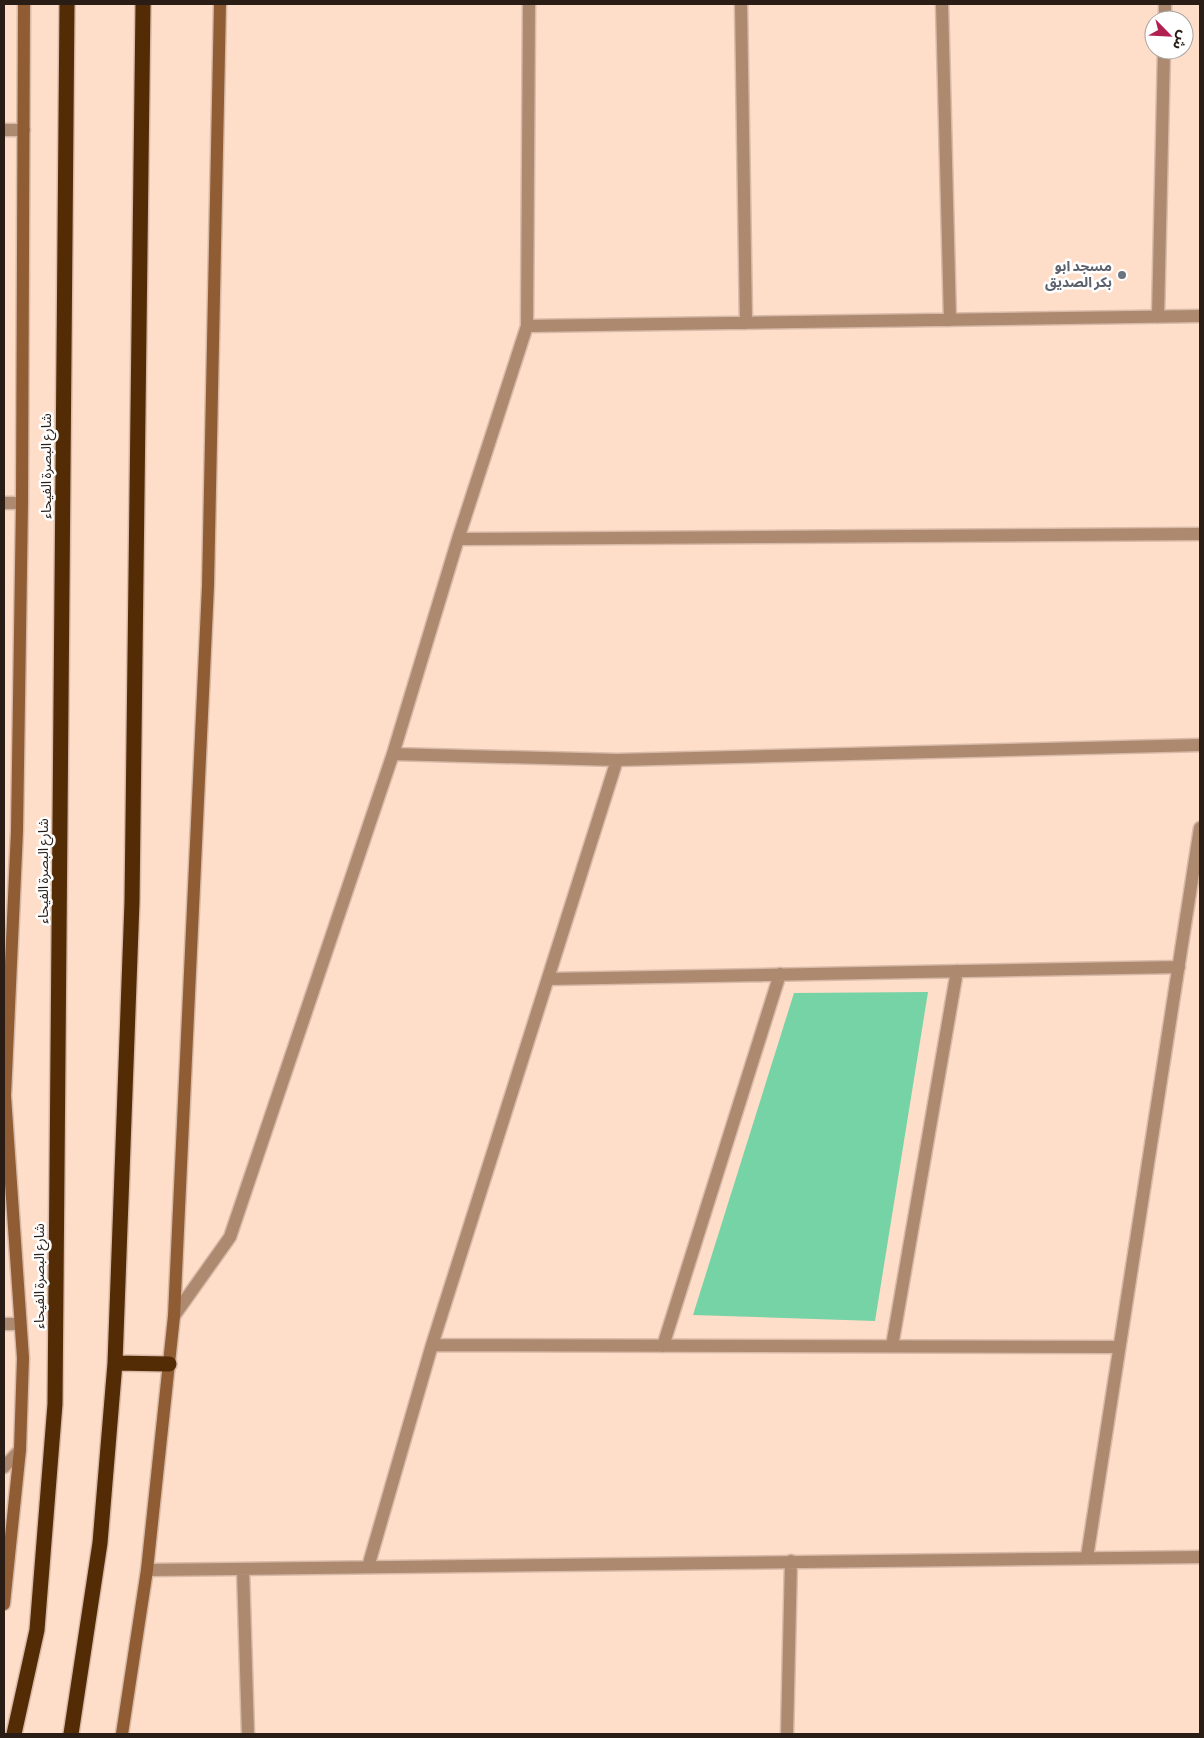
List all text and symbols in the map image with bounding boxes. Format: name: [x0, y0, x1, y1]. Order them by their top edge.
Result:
north arrow: [1144, 10, 1194, 60]
text: ش: [1170, 28, 1190, 52]
place label: مسجد ابو بكر الصديق: [1045, 260, 1112, 291]
marker: مسجد ابو بكر الصديق: [1116, 269, 1128, 281]
street label: شارع البصرة الفيحاء: [40, 413, 57, 519]
street label: شارع البصرة الفيحاء: [37, 818, 54, 924]
street label: شارع البصرة الفيحاء: [33, 1223, 50, 1329]

